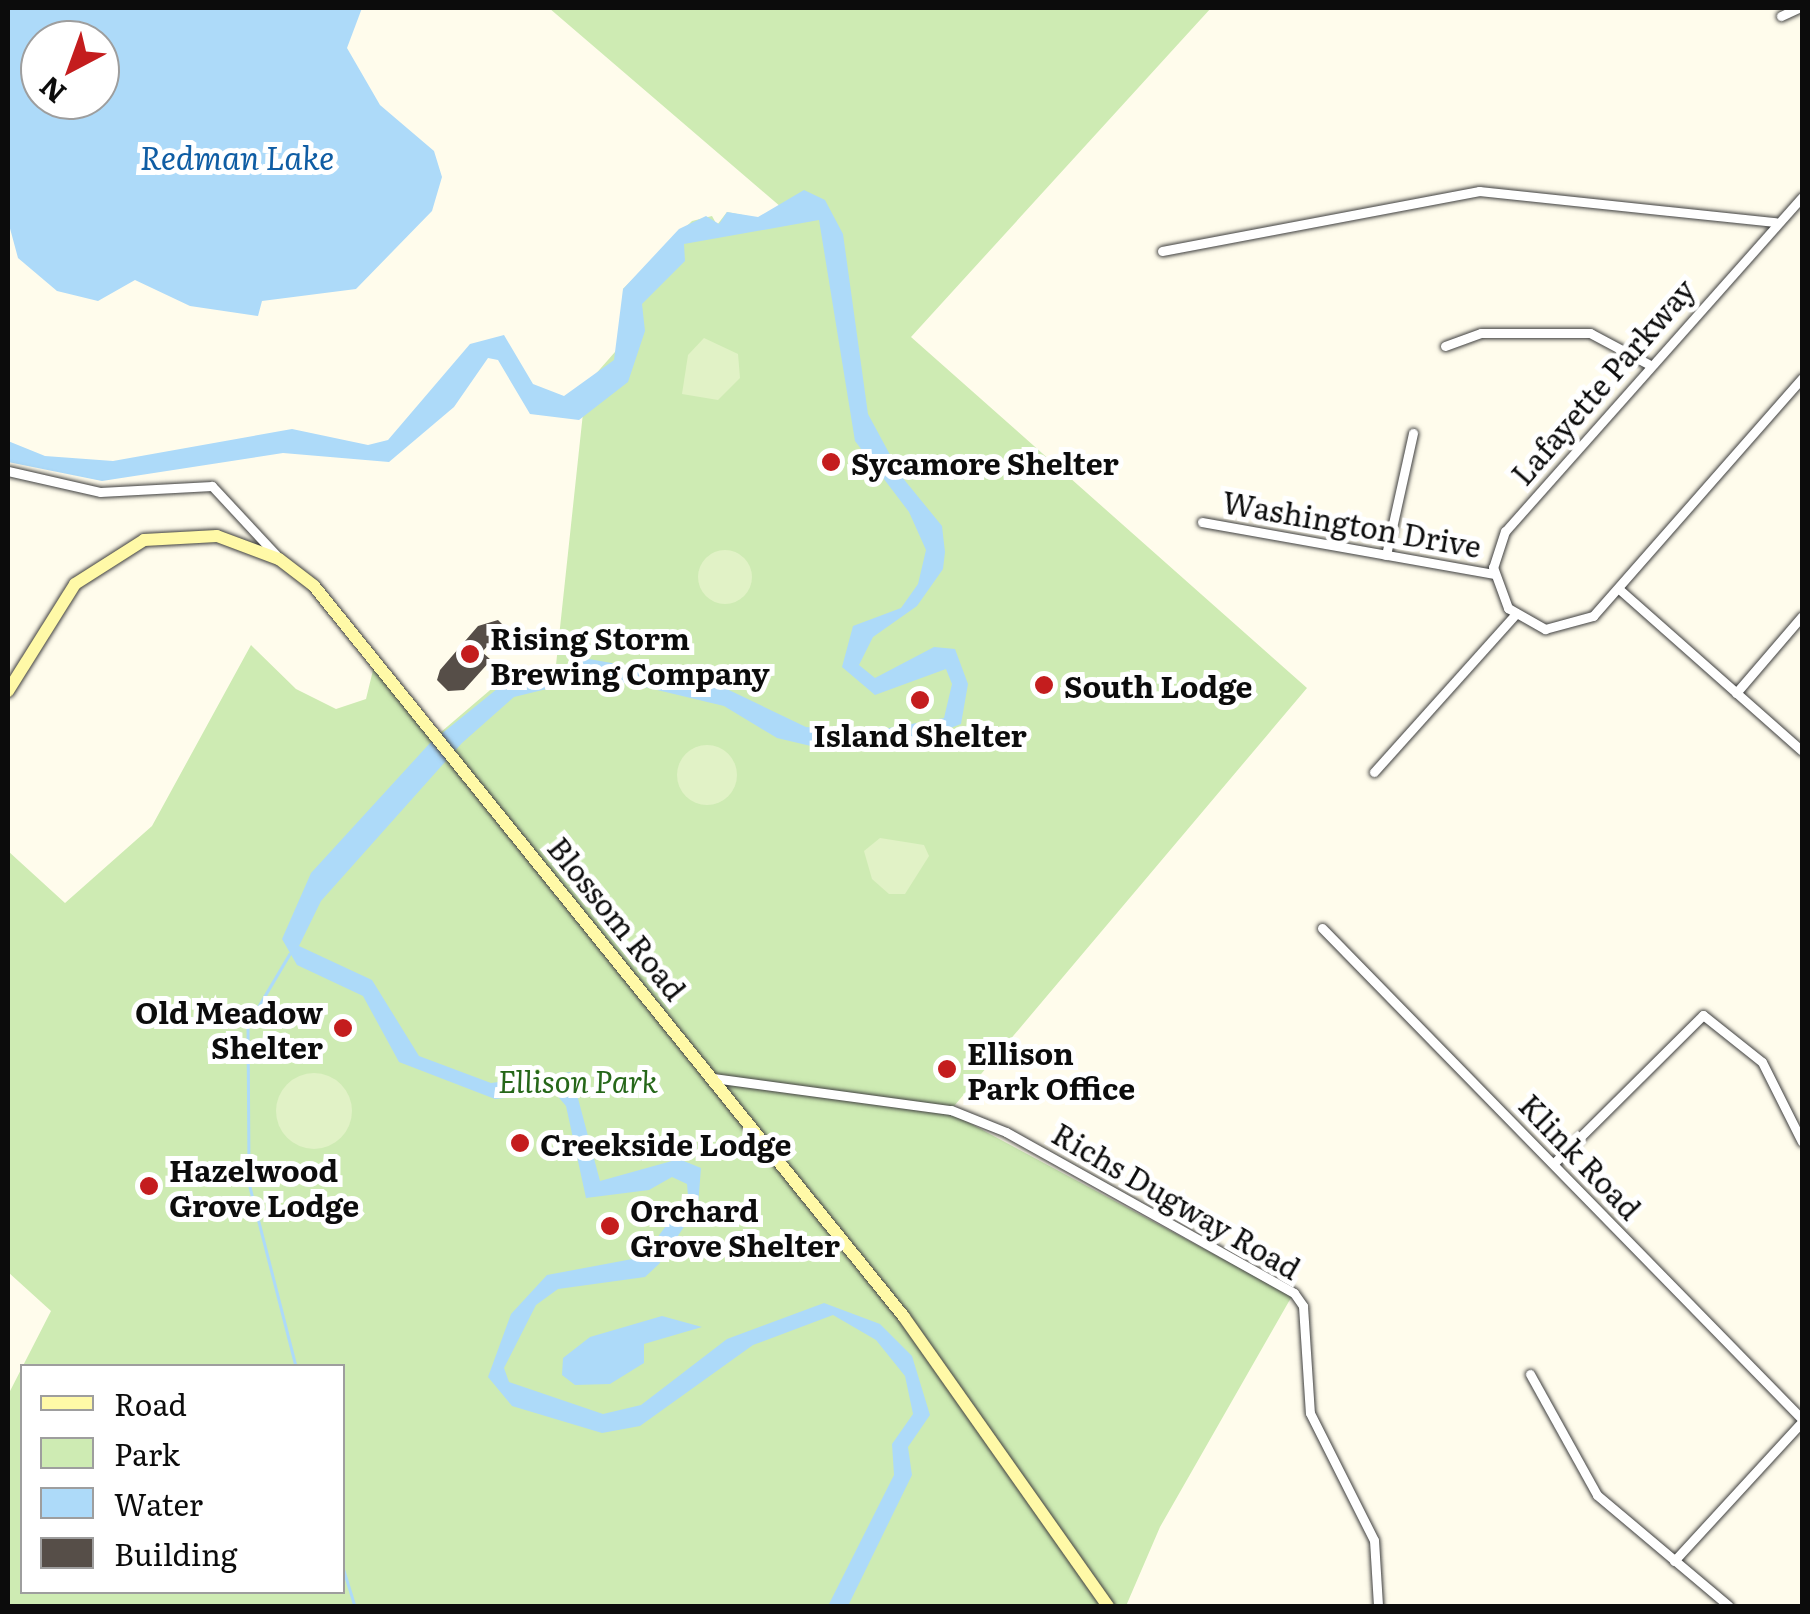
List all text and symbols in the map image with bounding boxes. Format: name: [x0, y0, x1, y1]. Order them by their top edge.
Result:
north arrow: [20, 20, 120, 120]
text: N: [29, 68, 74, 115]
water label: Redman Lake: [140, 137, 334, 175]
street label: Lafayette Parkway: [1503, 271, 1701, 491]
place label: Sycamore Shelter: [851, 444, 1119, 480]
marker: Sycamore Shelter: [820, 451, 842, 473]
street label: Washington Drive: [1220, 483, 1484, 563]
place label: Rising Storm Brewing Company: [490, 619, 770, 690]
marker: Rising Storm Brewing Company: [459, 643, 481, 665]
place label: South Lodge: [1064, 667, 1252, 703]
marker: South Lodge: [1033, 674, 1055, 696]
marker: Island Shelter: [909, 689, 931, 711]
place label: Island Shelter: [813, 716, 1027, 752]
street label: Blossom Road: [541, 829, 695, 1007]
place label: Old Meadow Shelter: [135, 993, 323, 1064]
marker: Old Meadow Shelter: [332, 1017, 354, 1039]
place label: Ellison Park Office: [967, 1034, 1135, 1104]
marker: Ellison Park Office: [936, 1058, 958, 1080]
park label: Ellison Park: [498, 1062, 658, 1098]
street label: Klink Road: [1513, 1086, 1649, 1226]
street label: Richs Dugway Road: [1047, 1114, 1307, 1286]
place label: Creekside Lodge: [540, 1125, 791, 1161]
marker: Creekside Lodge: [509, 1132, 531, 1154]
place label: Hazelwood Grove Lodge: [169, 1151, 359, 1222]
marker: Hazelwood Grove Lodge: [138, 1175, 160, 1197]
place label: Orchard Grove Shelter: [630, 1191, 840, 1262]
marker: Orchard Grove Shelter: [599, 1215, 621, 1237]
legend: [20, 1364, 345, 1594]
text: Road: [114, 1381, 187, 1425]
text: Park: [114, 1431, 180, 1475]
text: Water: [114, 1481, 203, 1525]
text: Building: [114, 1531, 238, 1575]

